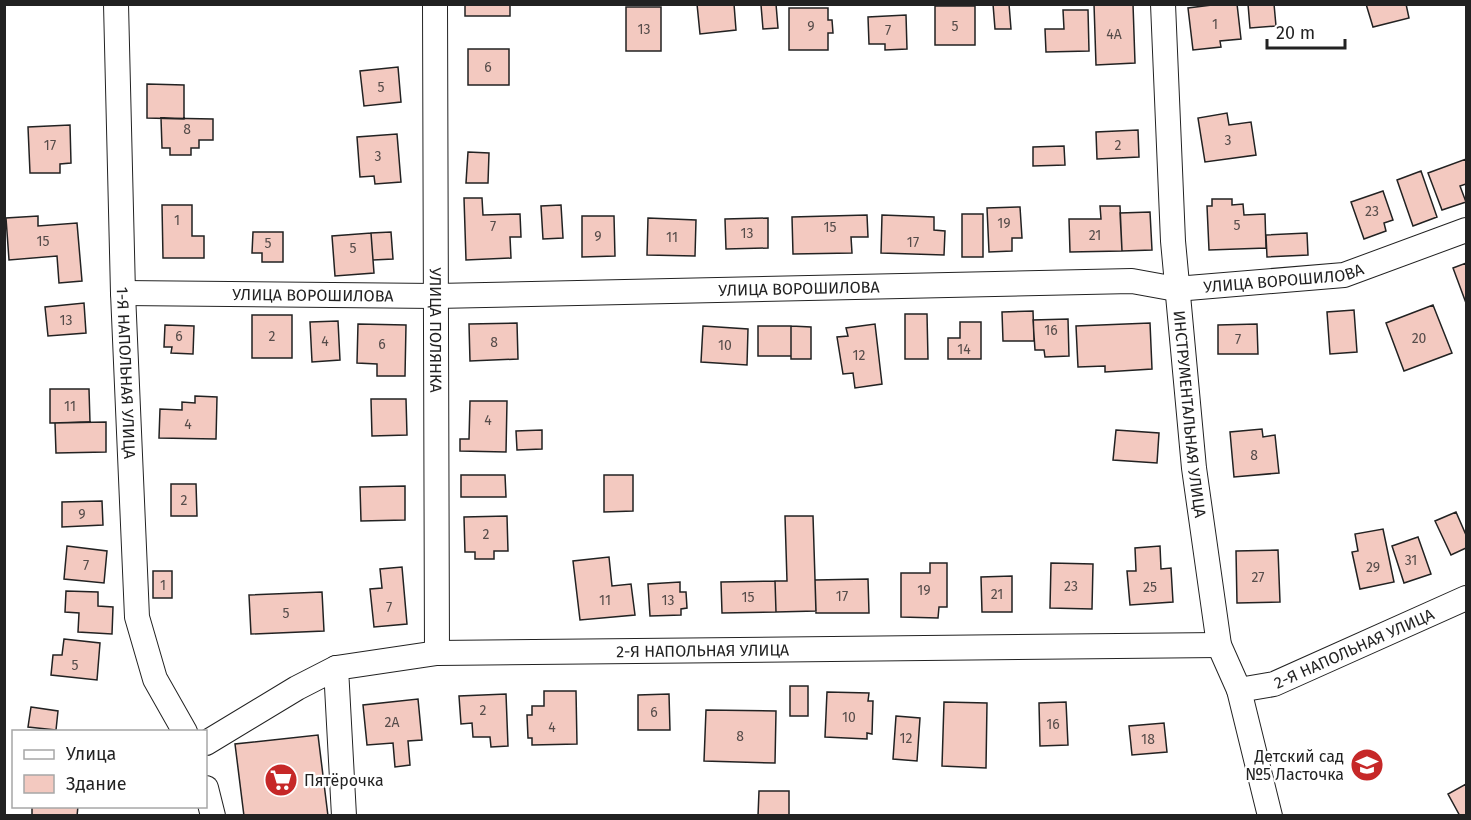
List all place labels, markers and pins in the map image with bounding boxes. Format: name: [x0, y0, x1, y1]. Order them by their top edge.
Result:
place label: Детский сад №5 Ласточка: [1245, 747, 1344, 784]
school or university icon: Детский сад №5 Ласточка: [1349, 747, 1385, 783]
supermarket icon: Пятёрочка: [263, 762, 299, 798]
place label: Пятёрочка: [304, 771, 384, 790]

